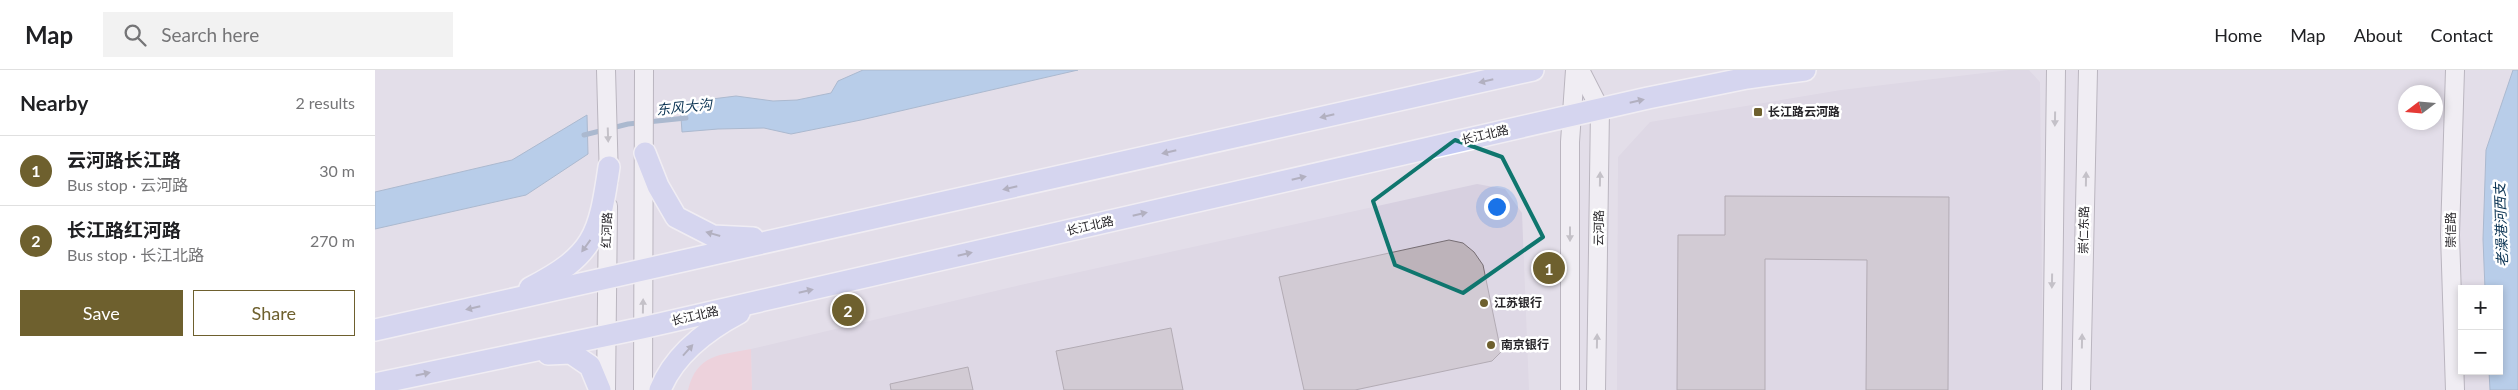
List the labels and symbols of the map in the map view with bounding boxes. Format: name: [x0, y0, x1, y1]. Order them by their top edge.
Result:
one-way arrow: [1478, 77, 1493, 85]
north arrow: [2398, 85, 2443, 130]
water label: 东风大沟: [655, 95, 715, 118]
one-way arrow: [1629, 97, 1644, 105]
place label: 长江路云河路: [1768, 104, 1840, 119]
marker: 长江路云河路: [1752, 106, 1764, 118]
one-way arrow: [2051, 111, 2059, 127]
one-way arrow: [1320, 112, 1335, 120]
street label: 长江北路: [1460, 122, 1510, 147]
one-way arrow: [604, 127, 612, 143]
one-way arrow: [1161, 148, 1176, 156]
one-way arrow: [1596, 171, 1604, 187]
one-way arrow: [2082, 171, 2090, 187]
one-way arrow: [1291, 174, 1306, 182]
water label: 老澡港河西支: [2490, 181, 2510, 267]
one-way arrow: [1003, 184, 1018, 192]
your location: [1484, 194, 1510, 220]
street label: 崇仁东路: [2076, 206, 2091, 254]
one-way arrow: [1133, 210, 1148, 218]
street label: 云河路: [1591, 210, 1606, 246]
street label: 红河路: [598, 212, 615, 248]
street label: 崇信路: [2443, 212, 2458, 248]
street label: 长江北路: [1065, 213, 1115, 238]
one-way arrow: [1566, 226, 1574, 242]
one-way arrow: [705, 230, 720, 238]
one-way arrow: [581, 240, 591, 253]
pin: 1: [1533, 249, 1565, 287]
one-way arrow: [957, 250, 972, 258]
one-way arrow: [2048, 273, 2056, 289]
one-way arrow: [799, 287, 814, 295]
pin: 2: [832, 291, 864, 329]
place label: 江苏银行: [1494, 295, 1542, 310]
marker: 江苏银行: [1478, 297, 1490, 309]
one-way arrow: [639, 298, 647, 314]
street label: 长江北路: [670, 303, 720, 328]
one-way arrow: [465, 304, 480, 312]
one-way arrow: [1593, 333, 1601, 349]
one-way arrow: [2078, 333, 2086, 349]
place label: 南京银行: [1501, 337, 1549, 352]
marker: 南京银行: [1485, 339, 1497, 351]
one-way arrow: [682, 345, 694, 357]
one-way arrow: [415, 370, 430, 378]

